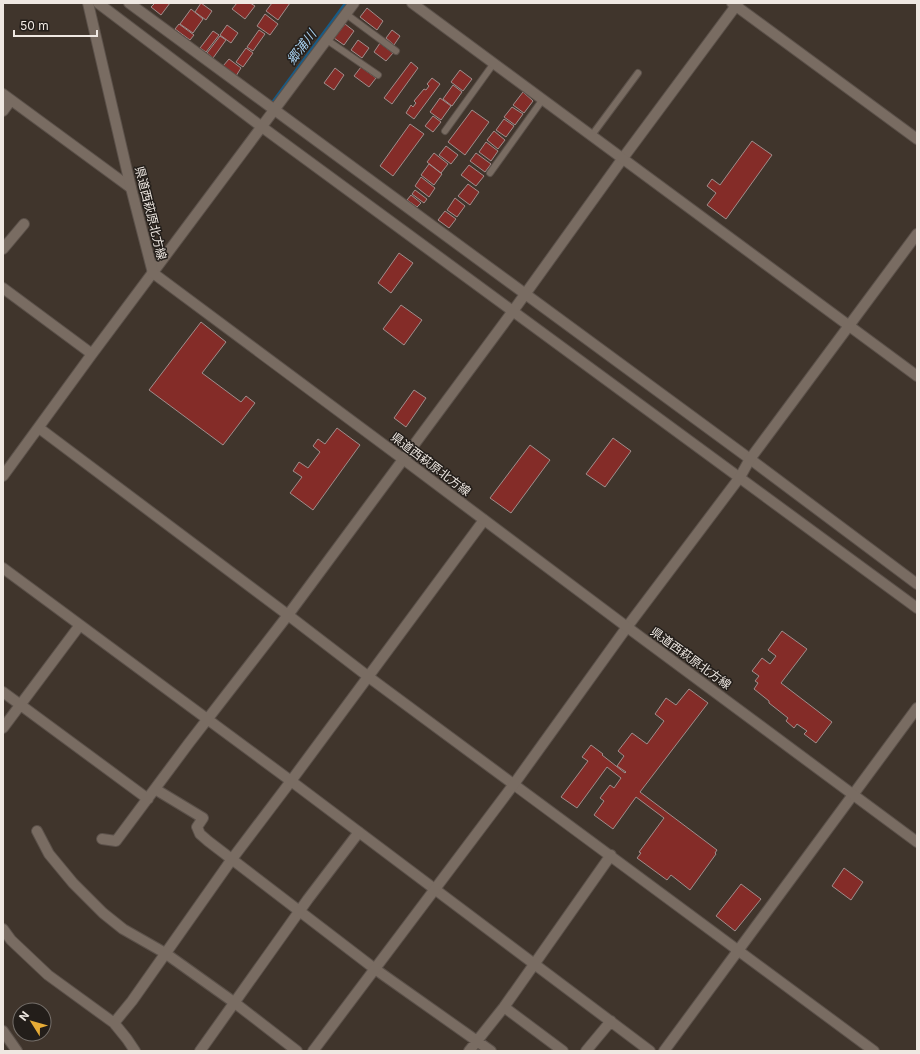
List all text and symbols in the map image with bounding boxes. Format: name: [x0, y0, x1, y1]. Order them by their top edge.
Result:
scale bar: [14, 12, 97, 38]
text: 50 m: [20, 18, 49, 33]
water label: 郷浦川: [283, 25, 320, 67]
street label: 県道西萩原北方線: [132, 165, 170, 261]
street label: 県道西萩原北方線: [388, 429, 474, 499]
street label: 県道西萩原北方線: [648, 624, 734, 692]
north arrow: [12, 1002, 52, 1042]
text: N: [16, 1008, 32, 1024]

